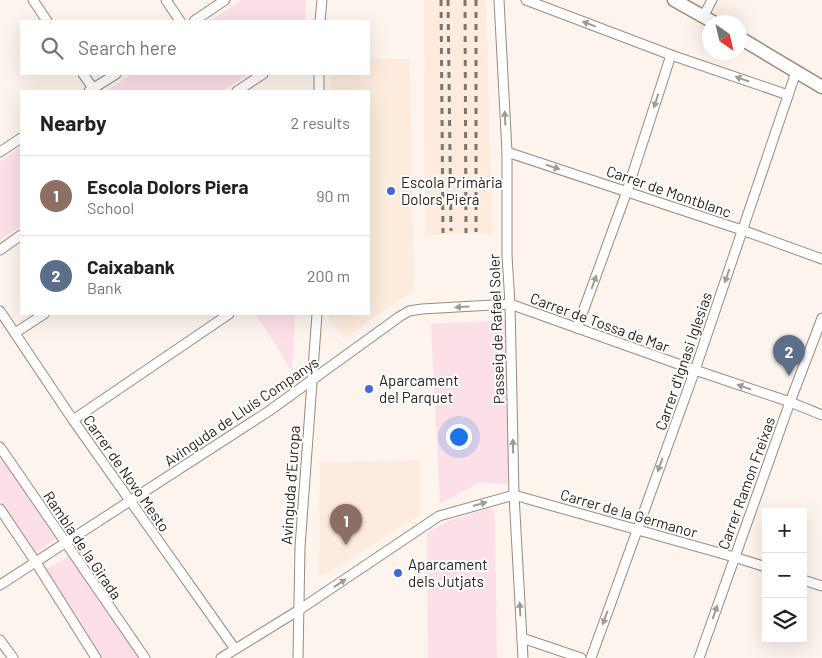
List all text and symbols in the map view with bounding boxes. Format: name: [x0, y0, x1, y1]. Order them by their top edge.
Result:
north arrow: [702, 15, 747, 60]
search box: [20, 20, 370, 75]
one-way arrow: [581, 20, 596, 28]
icon: search: [38, 34, 66, 62]
text: Search here: [78, 36, 177, 59]
one-way arrow: [734, 75, 749, 83]
one-way arrow: [652, 94, 659, 109]
text: Nearby: [40, 110, 106, 135]
one-way arrow: [501, 110, 509, 126]
text: 2 results: [291, 113, 350, 132]
street label: Carrer de Montblanc: [604, 161, 734, 221]
one-way arrow: [546, 164, 561, 171]
place label: Escola Primària Dolors Piera: [401, 173, 503, 208]
text: Escola Dolors Piera: [87, 175, 249, 198]
marker: Escola Primària Dolors Piera: [385, 185, 397, 197]
text: 1: [53, 186, 59, 205]
text: 90 m: [316, 186, 350, 205]
text: School: [87, 198, 134, 217]
street label: Passeig de Rafael Soler: [484, 253, 508, 405]
text: Caixabank: [87, 255, 175, 278]
text: 2: [52, 266, 60, 285]
text: 200 m: [307, 266, 350, 285]
one-way arrow: [722, 269, 730, 284]
one-way arrow: [590, 274, 598, 289]
text: Bank: [87, 278, 122, 297]
street label: Carrer de Tossa de Mar: [528, 288, 673, 356]
street label: Carrer d'Ignasi Iglesias: [651, 290, 715, 432]
one-way arrow: [453, 303, 469, 311]
pin: 2: [773, 335, 805, 376]
street label: Avinguda de Lluís Companys: [160, 353, 322, 469]
place label: Aparcament del Parquet: [379, 371, 459, 406]
marker: Aparcament del Parquet: [363, 383, 375, 395]
one-way arrow: [736, 383, 751, 391]
street label: Carrer de Novo Mesto: [80, 411, 174, 535]
street label: Carrer Ramon Freixas: [714, 414, 778, 552]
your location: [446, 424, 472, 450]
street label: Avinguda d'Europa: [277, 425, 303, 545]
one-way arrow: [509, 438, 517, 454]
one-way arrow: [656, 458, 663, 473]
street label: Carrer de la Germanor: [558, 485, 700, 541]
street label: Rambla de la Girada: [40, 487, 126, 603]
one-way arrow: [473, 499, 488, 507]
pin: 1: [330, 504, 362, 545]
map controls: [762, 508, 807, 643]
button: +: [762, 508, 807, 553]
button: −: [762, 553, 807, 598]
place label: Aparcament dels Jutjats: [408, 555, 488, 590]
marker: Aparcament dels Jutjats: [392, 567, 404, 579]
one-way arrow: [333, 578, 346, 587]
button: layers: [762, 598, 807, 643]
one-way arrow: [516, 601, 524, 617]
one-way arrow: [711, 604, 719, 619]
one-way arrow: [601, 611, 609, 626]

